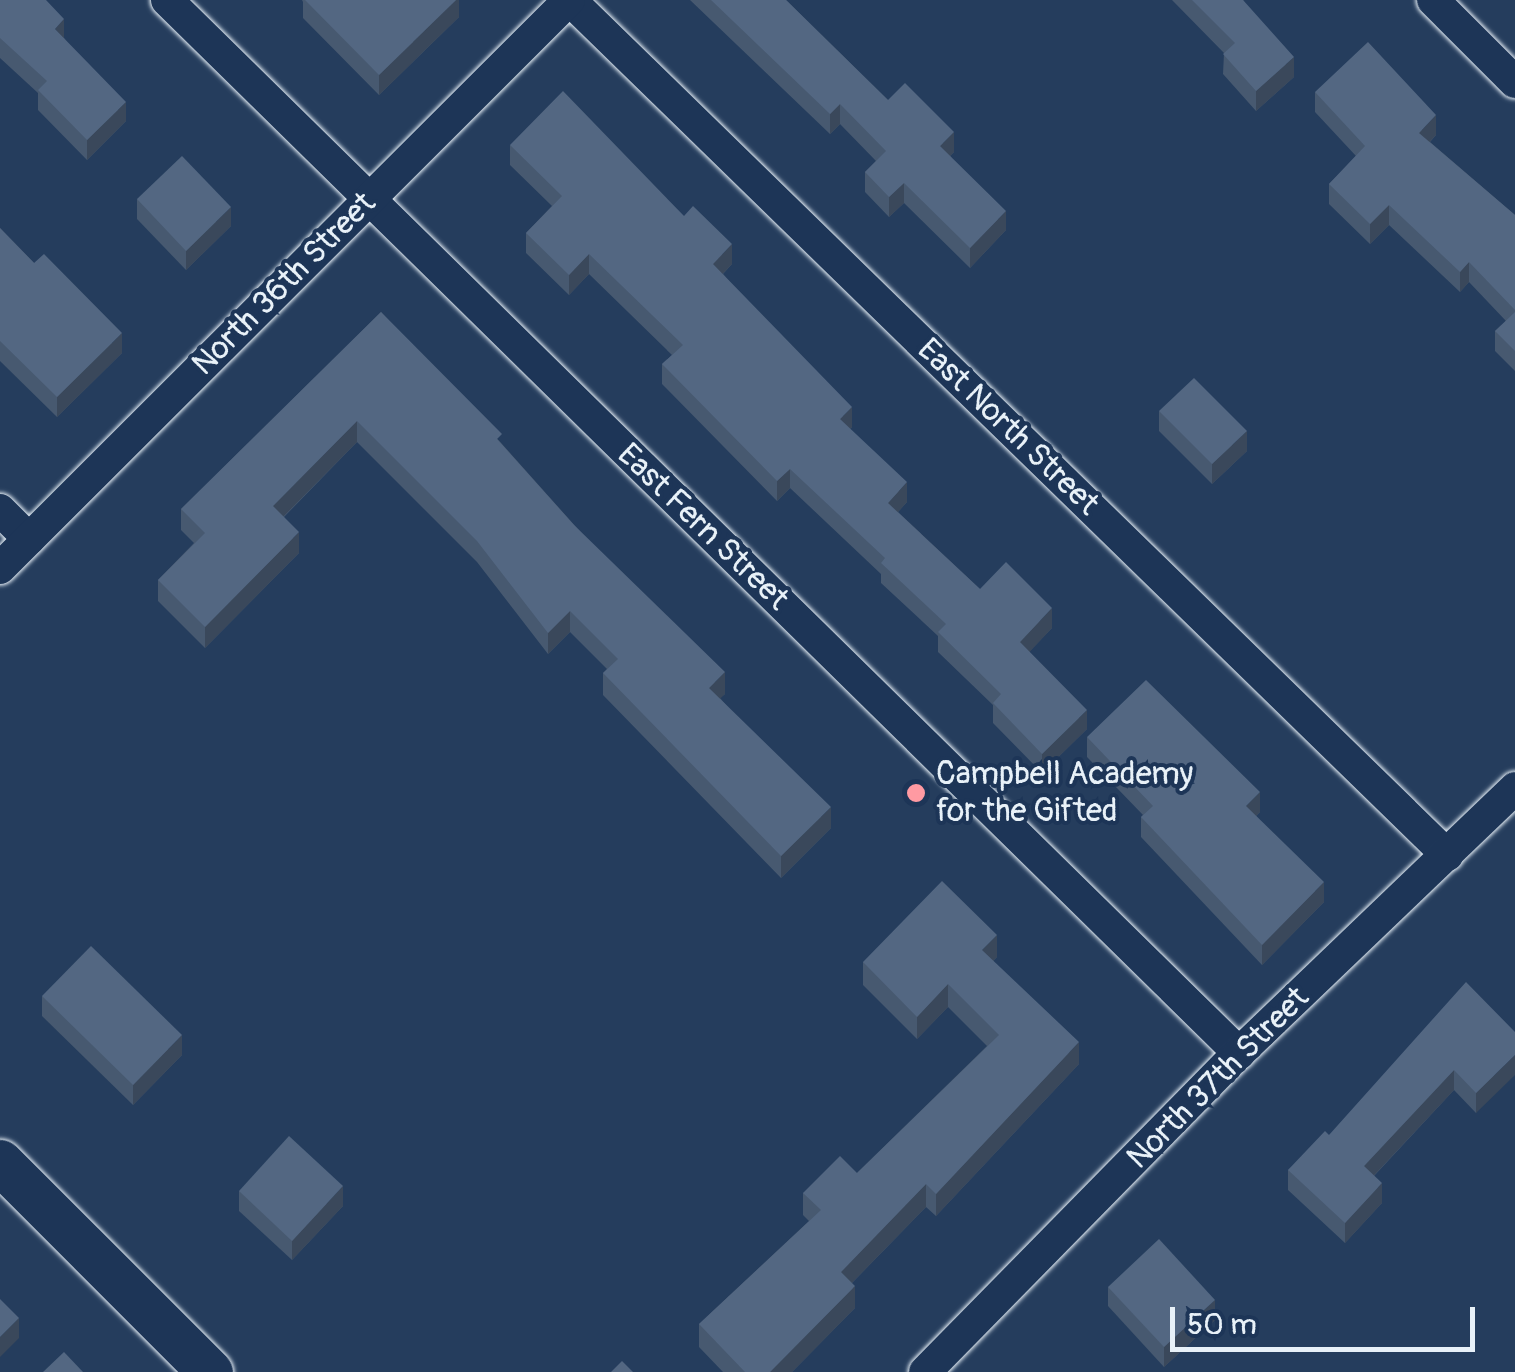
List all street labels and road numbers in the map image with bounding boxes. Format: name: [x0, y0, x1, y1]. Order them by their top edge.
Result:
street label: North 36th Street: [184, 184, 384, 384]
street label: East North Street: [909, 331, 1107, 523]
street label: East Fern Street: [609, 436, 797, 618]
street label: North 37th Street: [1119, 979, 1317, 1177]

